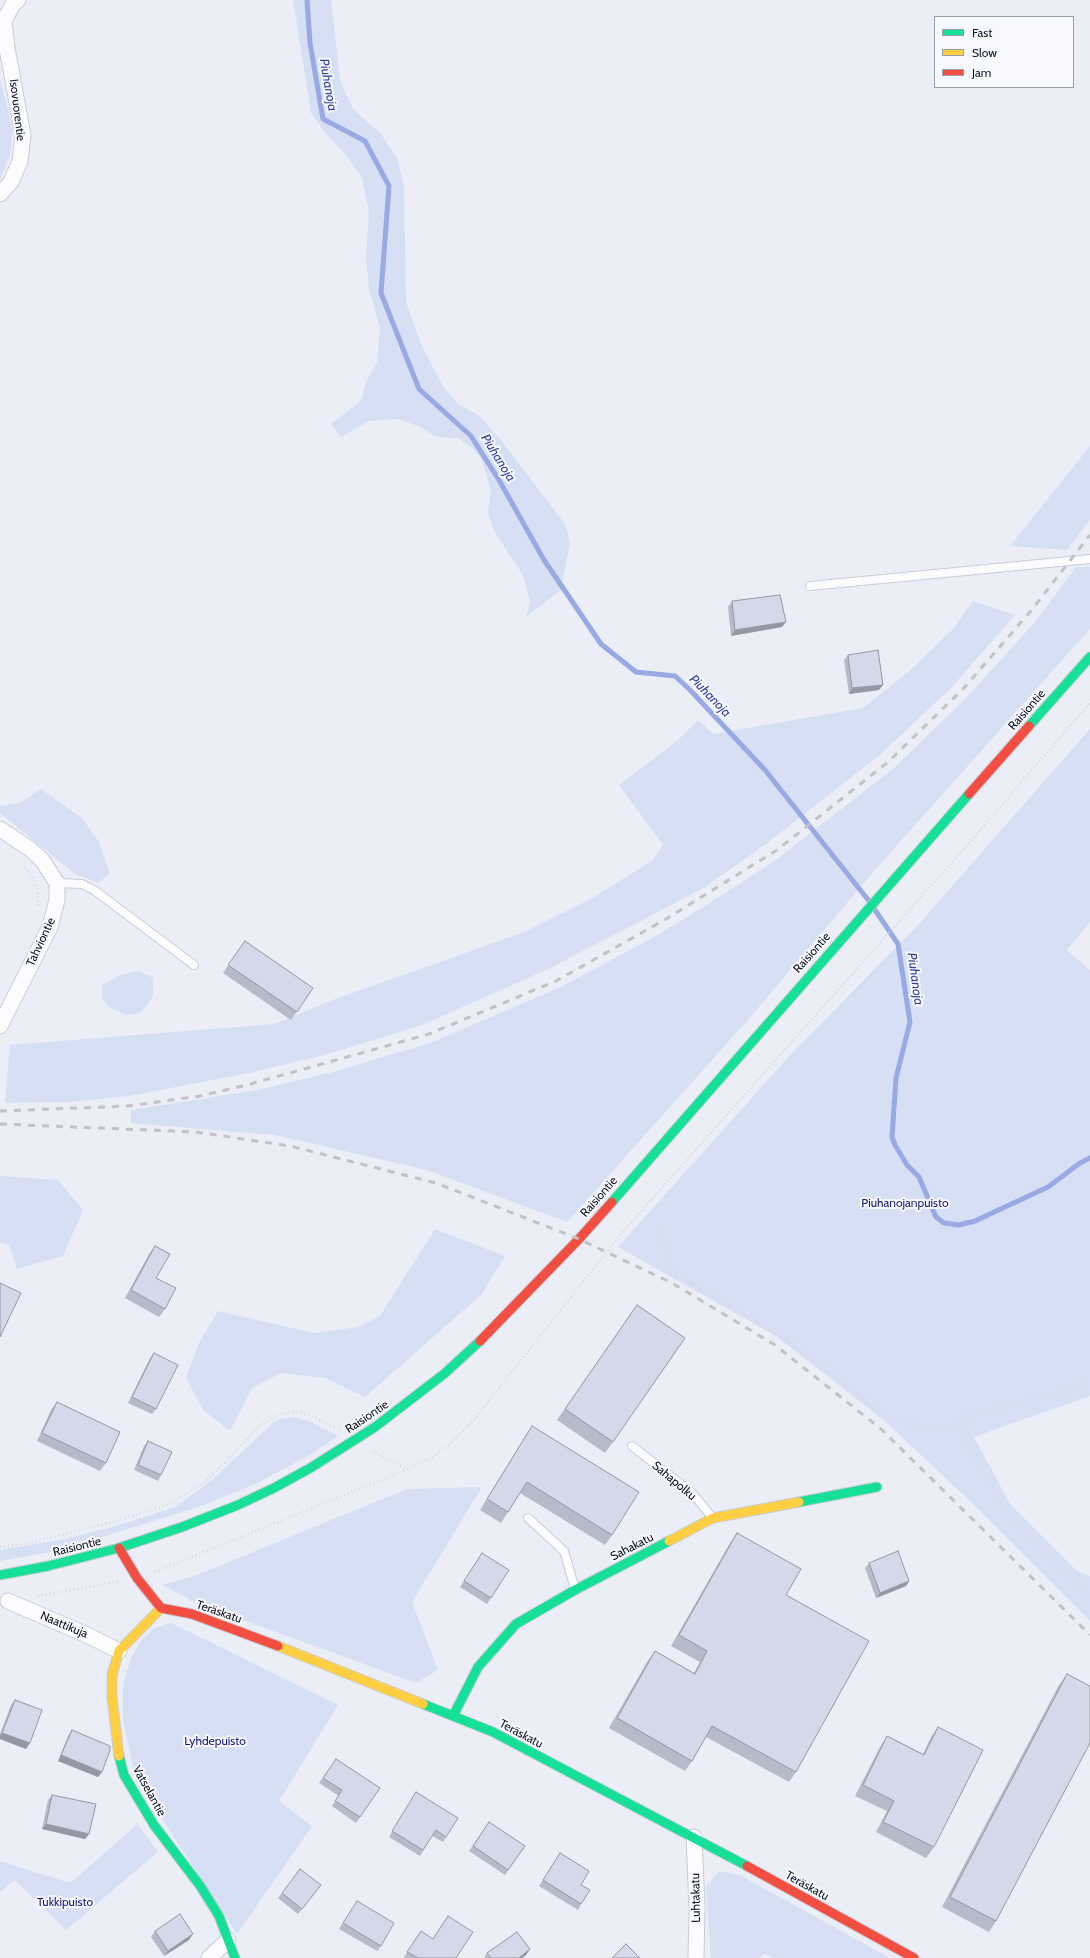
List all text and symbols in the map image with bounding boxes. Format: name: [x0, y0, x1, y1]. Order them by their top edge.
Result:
legend: [934, 16, 1074, 88]
text: Fast: [972, 25, 992, 40]
text: Slow: [972, 45, 997, 60]
water label: Piuhanoja: [316, 58, 340, 112]
text: Jam: [972, 65, 991, 80]
street label: Isovuorentie: [6, 78, 28, 142]
water label: Piuhanoja: [477, 431, 519, 485]
water label: Piuhanoja: [686, 672, 734, 720]
street label: Raisiontie: [1006, 687, 1048, 733]
street label: Tahviontie: [23, 915, 59, 969]
street label: Raisiontie: [791, 930, 833, 976]
water label: Piuhanoja: [904, 952, 926, 1006]
street label: Raisiontie: [578, 1174, 620, 1220]
park label: Piuhanojanpuisto: [861, 1196, 949, 1210]
street label: Raisiontie: [343, 1397, 391, 1437]
street label: Sahapolku: [649, 1459, 699, 1503]
street label: Sahakatu: [608, 1530, 656, 1564]
street label: Raisiontie: [52, 1534, 102, 1560]
street label: Teräskatu: [194, 1597, 244, 1627]
street label: Naattikuja: [38, 1609, 90, 1641]
street label: Teräskatu: [497, 1717, 545, 1751]
park label: Lyhdepuisto: [184, 1734, 246, 1748]
street label: Vatselantie: [129, 1763, 169, 1819]
street label: Teräskatu: [783, 1868, 831, 1904]
street label: Luhtakatu: [688, 1873, 704, 1923]
park label: Tukkipuisto: [37, 1895, 93, 1909]

